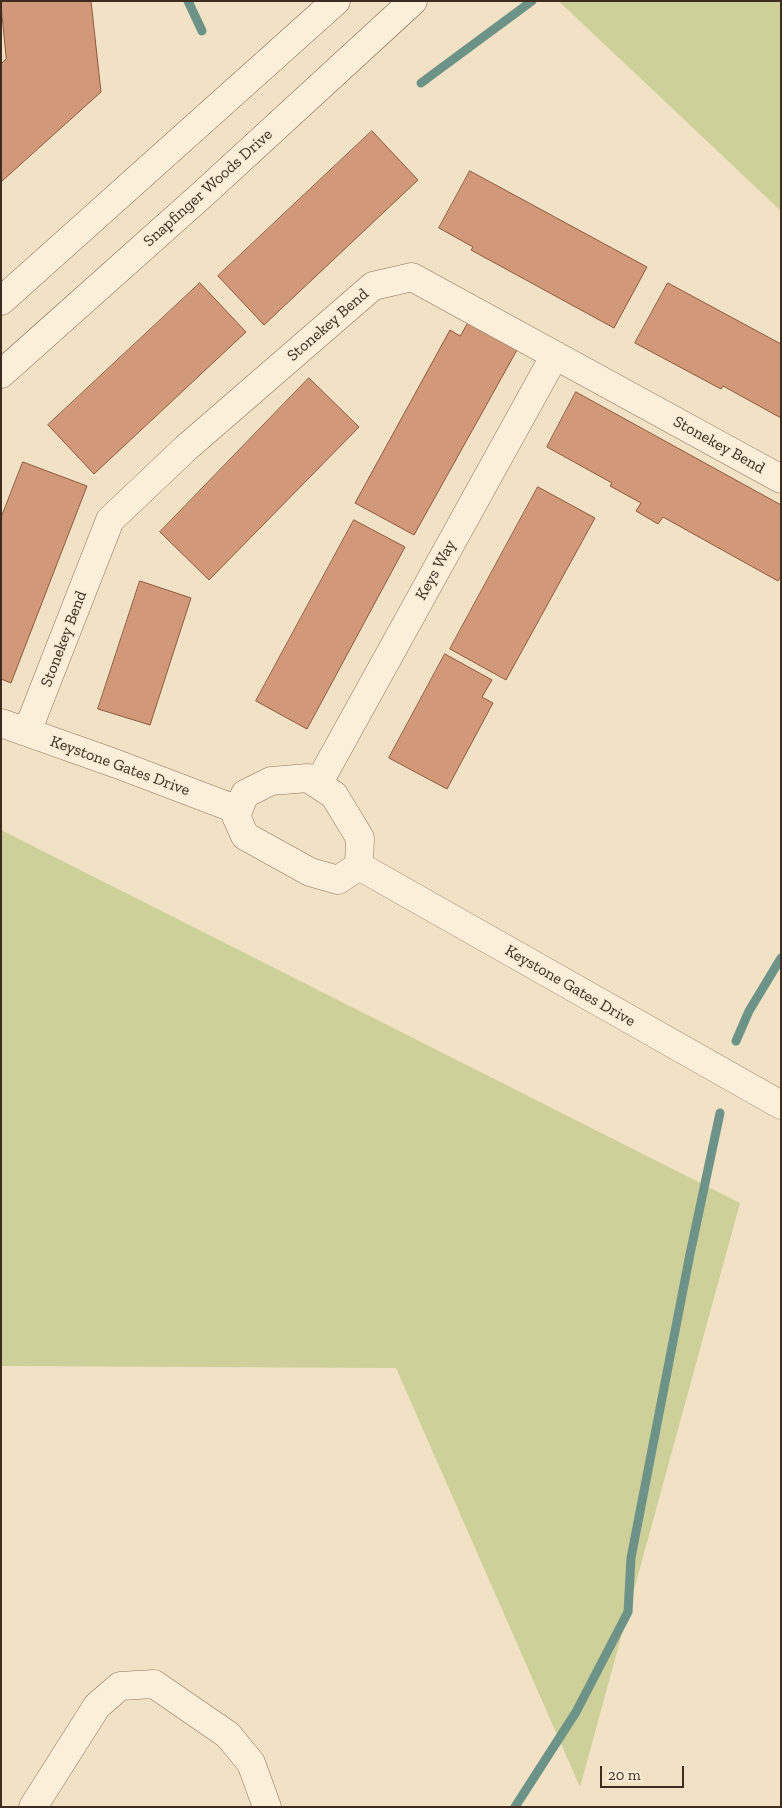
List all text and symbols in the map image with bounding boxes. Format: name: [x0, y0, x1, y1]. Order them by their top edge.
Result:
street label: Snapfinger Woods Drive: [140, 125, 276, 251]
street label: Stonekey Bend: [283, 284, 373, 366]
street label: Stonekey Bend: [670, 412, 768, 478]
street label: Keys Way: [412, 537, 460, 603]
street label: Stonekey Bend: [37, 588, 91, 690]
street label: Keystone Gates Drive: [48, 732, 192, 800]
street label: Keystone Gates Drive: [501, 941, 639, 1031]
scale bar: [602, 1756, 686, 1788]
text: 20 m: [608, 1766, 641, 1784]

